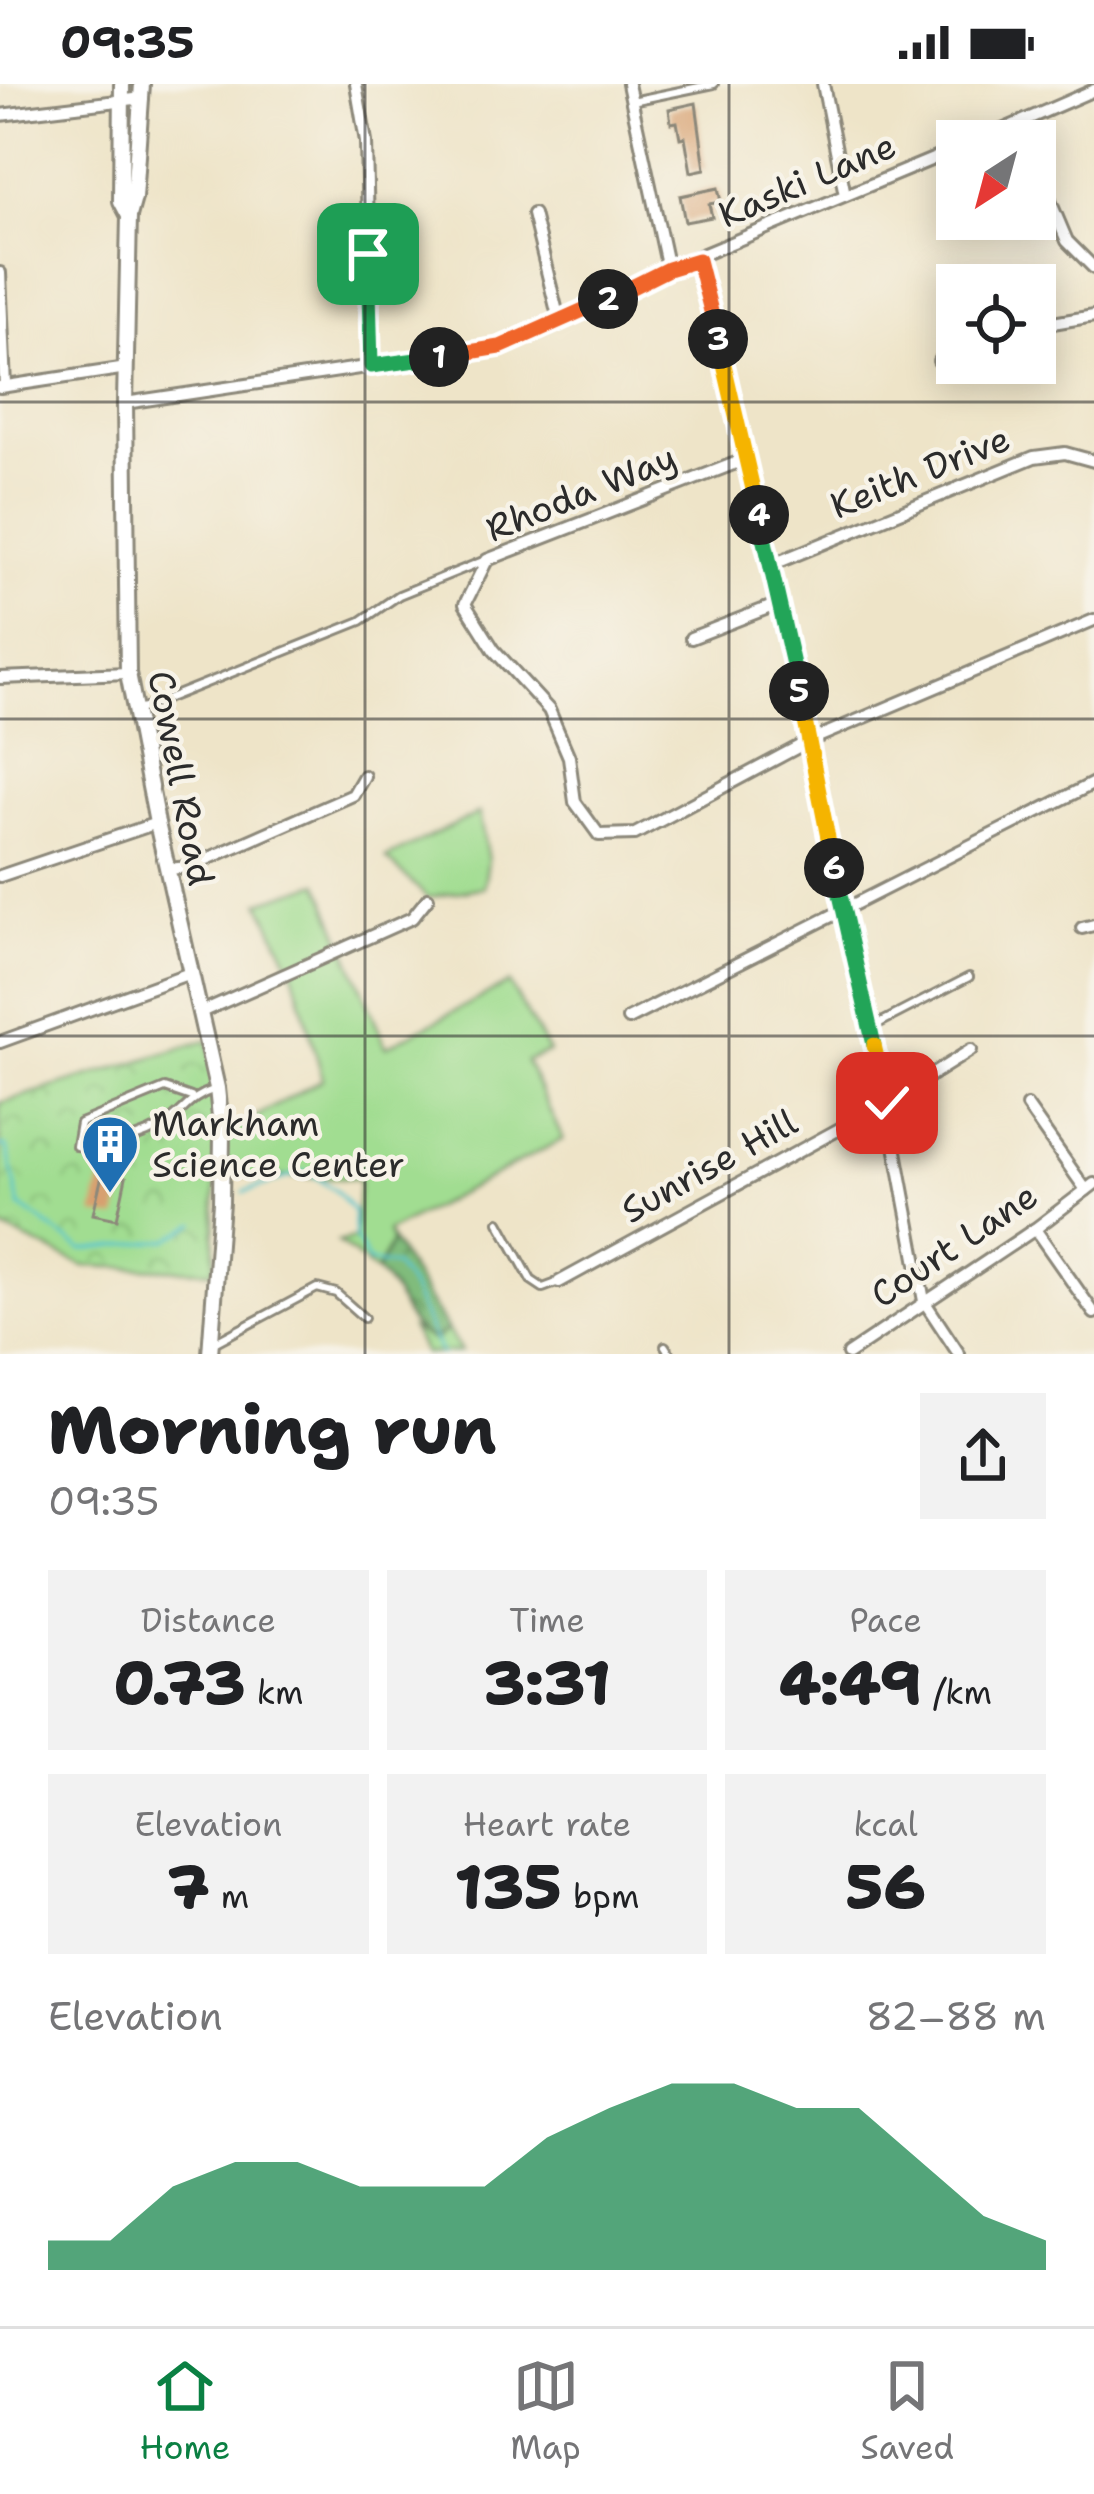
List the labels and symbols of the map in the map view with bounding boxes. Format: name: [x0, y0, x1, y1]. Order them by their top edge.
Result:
north arrow: [936, 120, 1056, 240]
street label: Kaski Lane: [711, 121, 903, 239]
pin: [317, 203, 419, 305]
pin: 2: [578, 269, 638, 329]
pin: 3: [688, 309, 748, 369]
pin: 1: [409, 327, 469, 387]
street label: Keith Drive: [823, 414, 1017, 530]
street label: Rhoda Way: [478, 433, 684, 553]
pin: 4: [729, 485, 789, 545]
pin: 5: [769, 661, 829, 721]
street label: Cowell Road: [136, 666, 226, 890]
pin: 6: [804, 838, 864, 898]
pin: [836, 1052, 938, 1154]
street label: Sunrise Hill: [612, 1097, 806, 1234]
place label: Markham Science Center: [152, 1099, 405, 1189]
building icon: Markham Science Center: [79, 1113, 141, 1195]
street label: Court Lane: [861, 1171, 1047, 1319]

